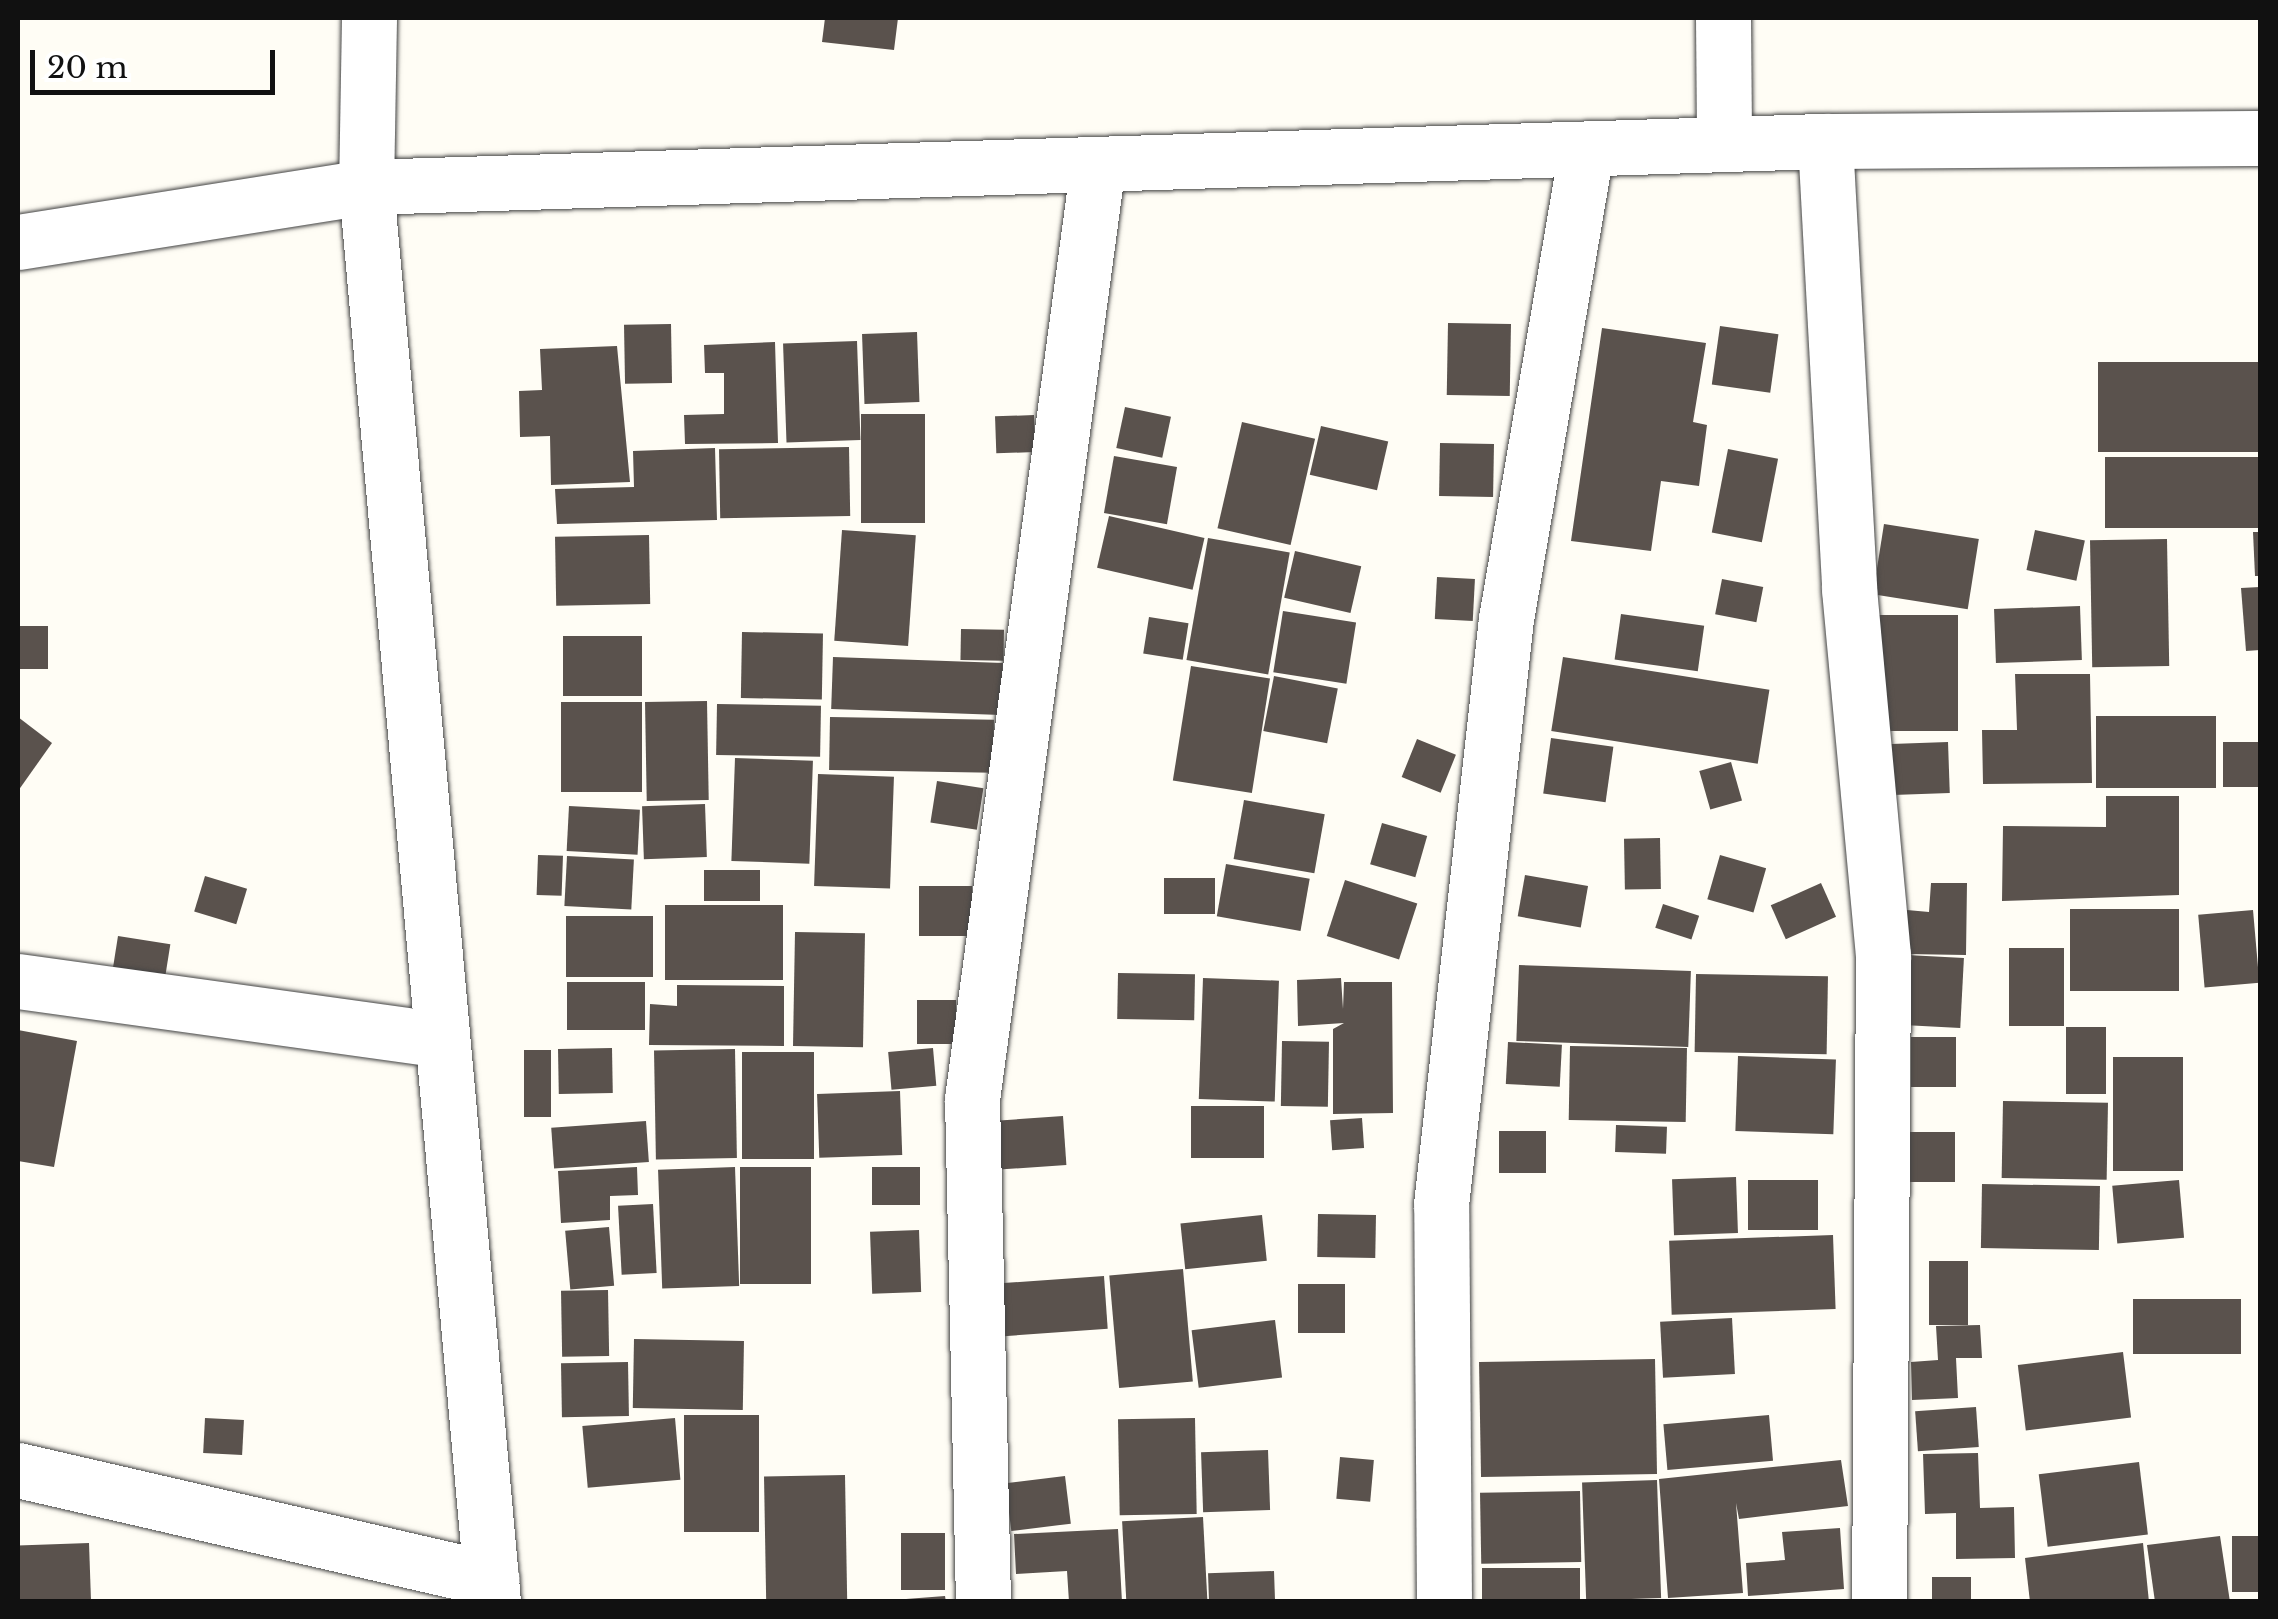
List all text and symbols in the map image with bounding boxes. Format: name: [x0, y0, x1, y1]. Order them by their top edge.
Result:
scale bar: [35, 30, 280, 92]
text: 20 m: [47, 49, 128, 86]

